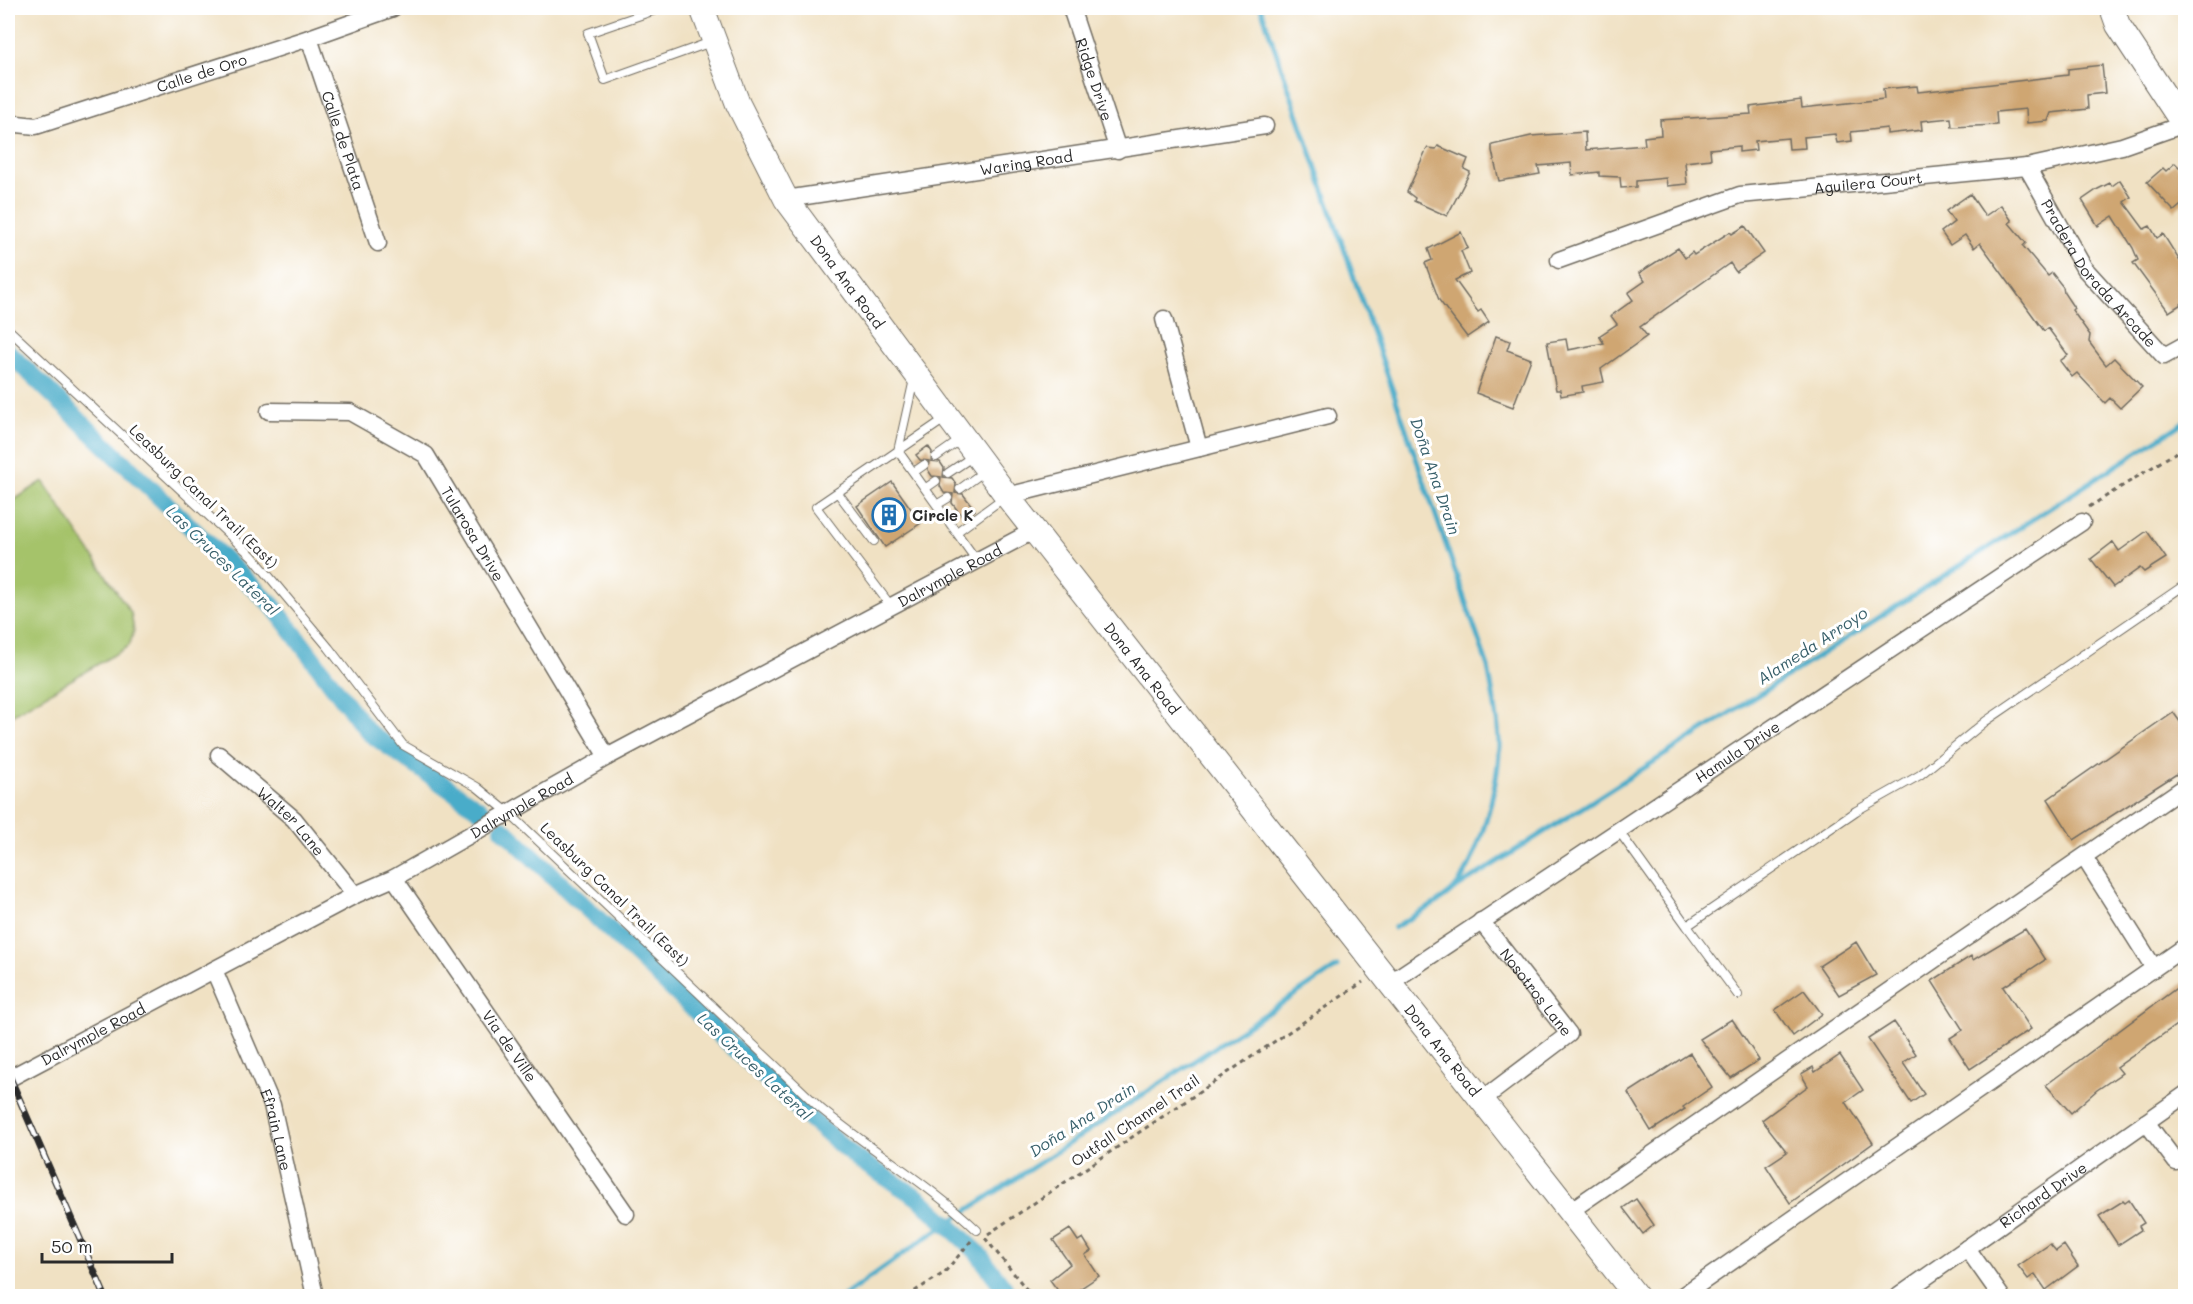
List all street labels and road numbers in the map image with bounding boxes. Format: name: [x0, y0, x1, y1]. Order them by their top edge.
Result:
street label: Ridge Drive: [1072, 35, 1118, 123]
street label: Calle de Oro: [154, 49, 249, 97]
street label: Calle de Plata: [317, 88, 369, 193]
street label: Waring Road: [978, 145, 1074, 179]
street label: Aguilera Court: [1813, 167, 1923, 198]
street label: Pradera Dorada Arcade: [2037, 195, 2161, 351]
street label: Dona Ana Road: [806, 231, 889, 333]
street label: Leasburg Canal Trail (East): [125, 420, 283, 572]
street label: Tularosa Drive: [437, 482, 509, 585]
street label: Dalrymple Road: [894, 539, 1005, 611]
street label: Dona Ana Road: [1100, 618, 1185, 718]
street label: Hamula Drive: [1691, 716, 1784, 787]
street label: Dalrymple Road: [466, 768, 577, 843]
street label: Walter Lane: [253, 782, 329, 860]
street label: Leasburg Canal Trail (East): [536, 818, 694, 970]
street label: Nosotros Lane: [1496, 944, 1577, 1040]
street label: Dalrymple Road: [37, 998, 148, 1070]
street label: Dona Ana Road: [1400, 1000, 1485, 1100]
street label: Via de Ville: [478, 1006, 542, 1086]
street label: Outfall Channel Trail: [1067, 1070, 1203, 1170]
street label: Efrain Lane: [256, 1086, 296, 1173]
street label: Richard Drive: [1995, 1157, 2091, 1232]

